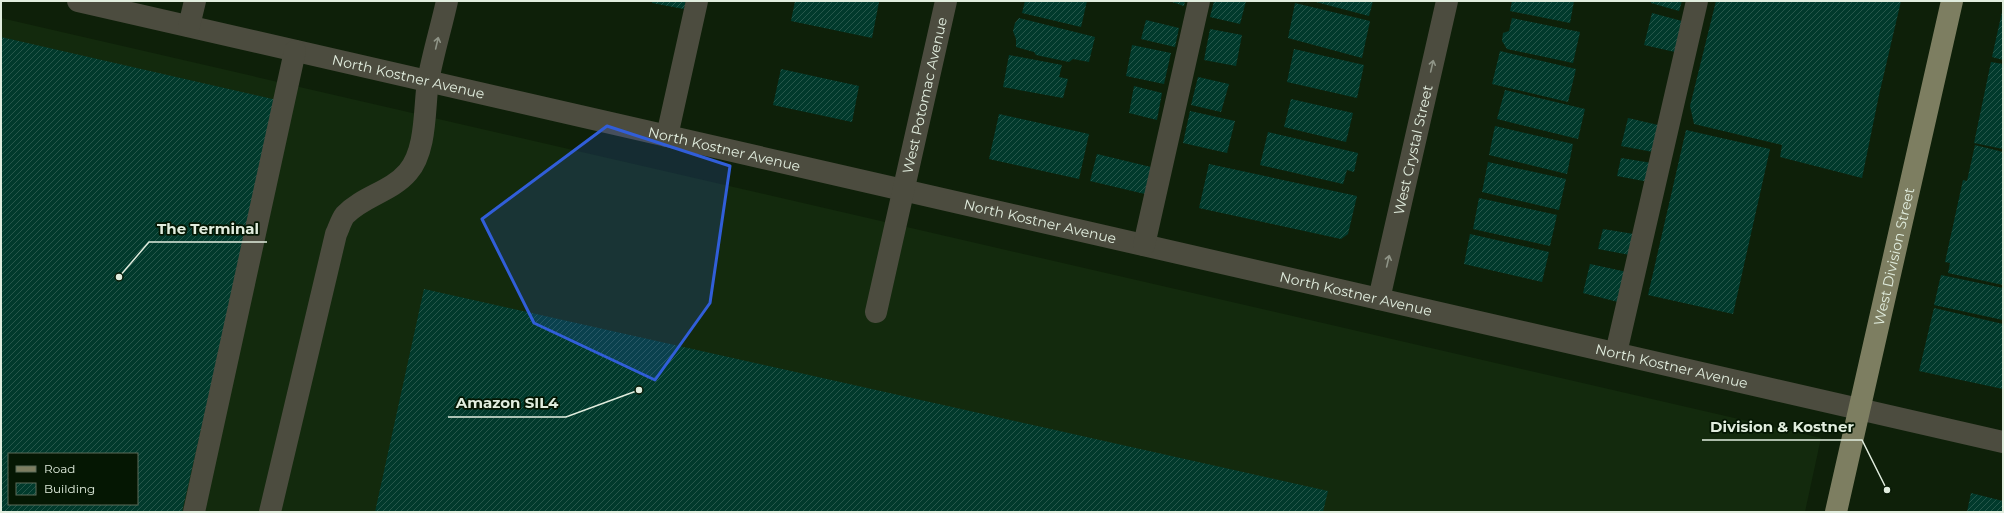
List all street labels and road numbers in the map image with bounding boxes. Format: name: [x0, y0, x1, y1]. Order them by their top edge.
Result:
street label: West Potomac Avenue: [898, 15, 951, 175]
street label: North Kostner Avenue: [330, 51, 486, 103]
street label: West Crystal Street: [1389, 83, 1437, 217]
street label: North Kostner Avenue: [646, 123, 802, 175]
street label: West Division Street: [1870, 185, 1918, 327]
street label: North Kostner Avenue: [962, 195, 1118, 248]
street label: North Kostner Avenue: [1278, 268, 1434, 320]
street label: North Kostner Avenue: [1594, 340, 1750, 392]

